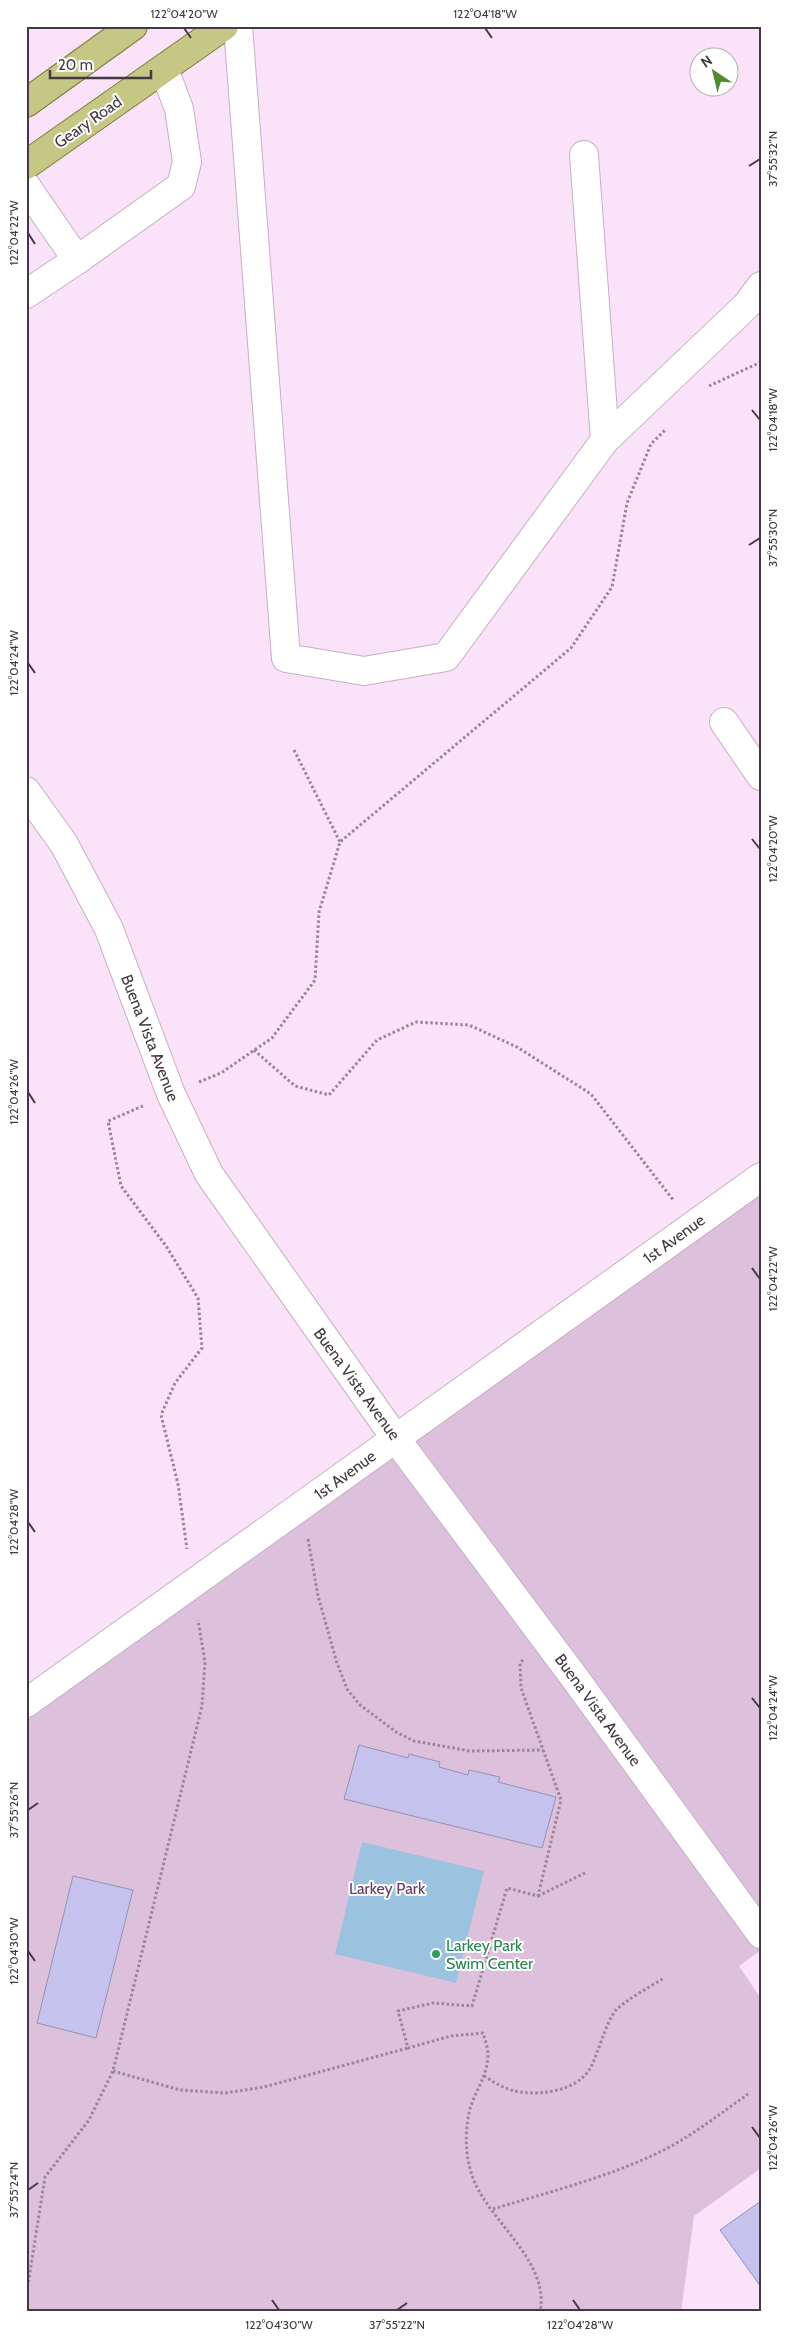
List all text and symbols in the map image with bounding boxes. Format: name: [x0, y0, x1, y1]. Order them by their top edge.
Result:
text: 122°04'20"W: [150, 6, 218, 21]
text: 122°04'18"W: [453, 6, 517, 21]
scale bar: [50, 48, 151, 80]
north arrow: [690, 48, 740, 98]
text: N: [697, 51, 716, 72]
text: 20 m: [58, 56, 93, 74]
street label: Geary Road: [51, 92, 125, 152]
text: 37°55'32"N: [765, 131, 780, 187]
text: 122°04'22"W: [6, 200, 21, 266]
text: 122°04'18"W: [765, 388, 780, 452]
text: 37°55'30"N: [765, 509, 780, 567]
text: 122°04'24"W: [6, 630, 21, 696]
text: 122°04'20"W: [765, 815, 780, 883]
street label: Buena Vista Avenue: [117, 972, 183, 1104]
text: 122°04'26"W: [6, 1059, 21, 1125]
street label: 1st Avenue: [639, 1210, 709, 1268]
text: 122°04'22"W: [765, 1246, 780, 1312]
street label: Buena Vista Avenue: [310, 1324, 404, 1444]
street label: 1st Avenue: [310, 1446, 380, 1504]
text: 122°04'28"W: [6, 1488, 21, 1555]
street label: Buena Vista Avenue: [551, 1650, 645, 1770]
text: 122°04'24"W: [765, 1675, 780, 1741]
text: 37°55'26"N: [6, 1782, 21, 1838]
park label: Larkey Park: [349, 1879, 426, 1898]
text: 122°04'30"W: [6, 1917, 21, 1985]
place label: Larkey Park Swim Center: [446, 1936, 534, 1973]
marker: Larkey Park Swim Center: [430, 1948, 442, 1960]
text: 122°04'26"W: [765, 2105, 780, 2171]
text: 37°55'24"N: [6, 2162, 21, 2218]
text: 122°04'30"W: [245, 2317, 313, 2332]
text: 37°55'22"N: [369, 2317, 425, 2332]
text: 122°04'28"W: [547, 2317, 614, 2332]

